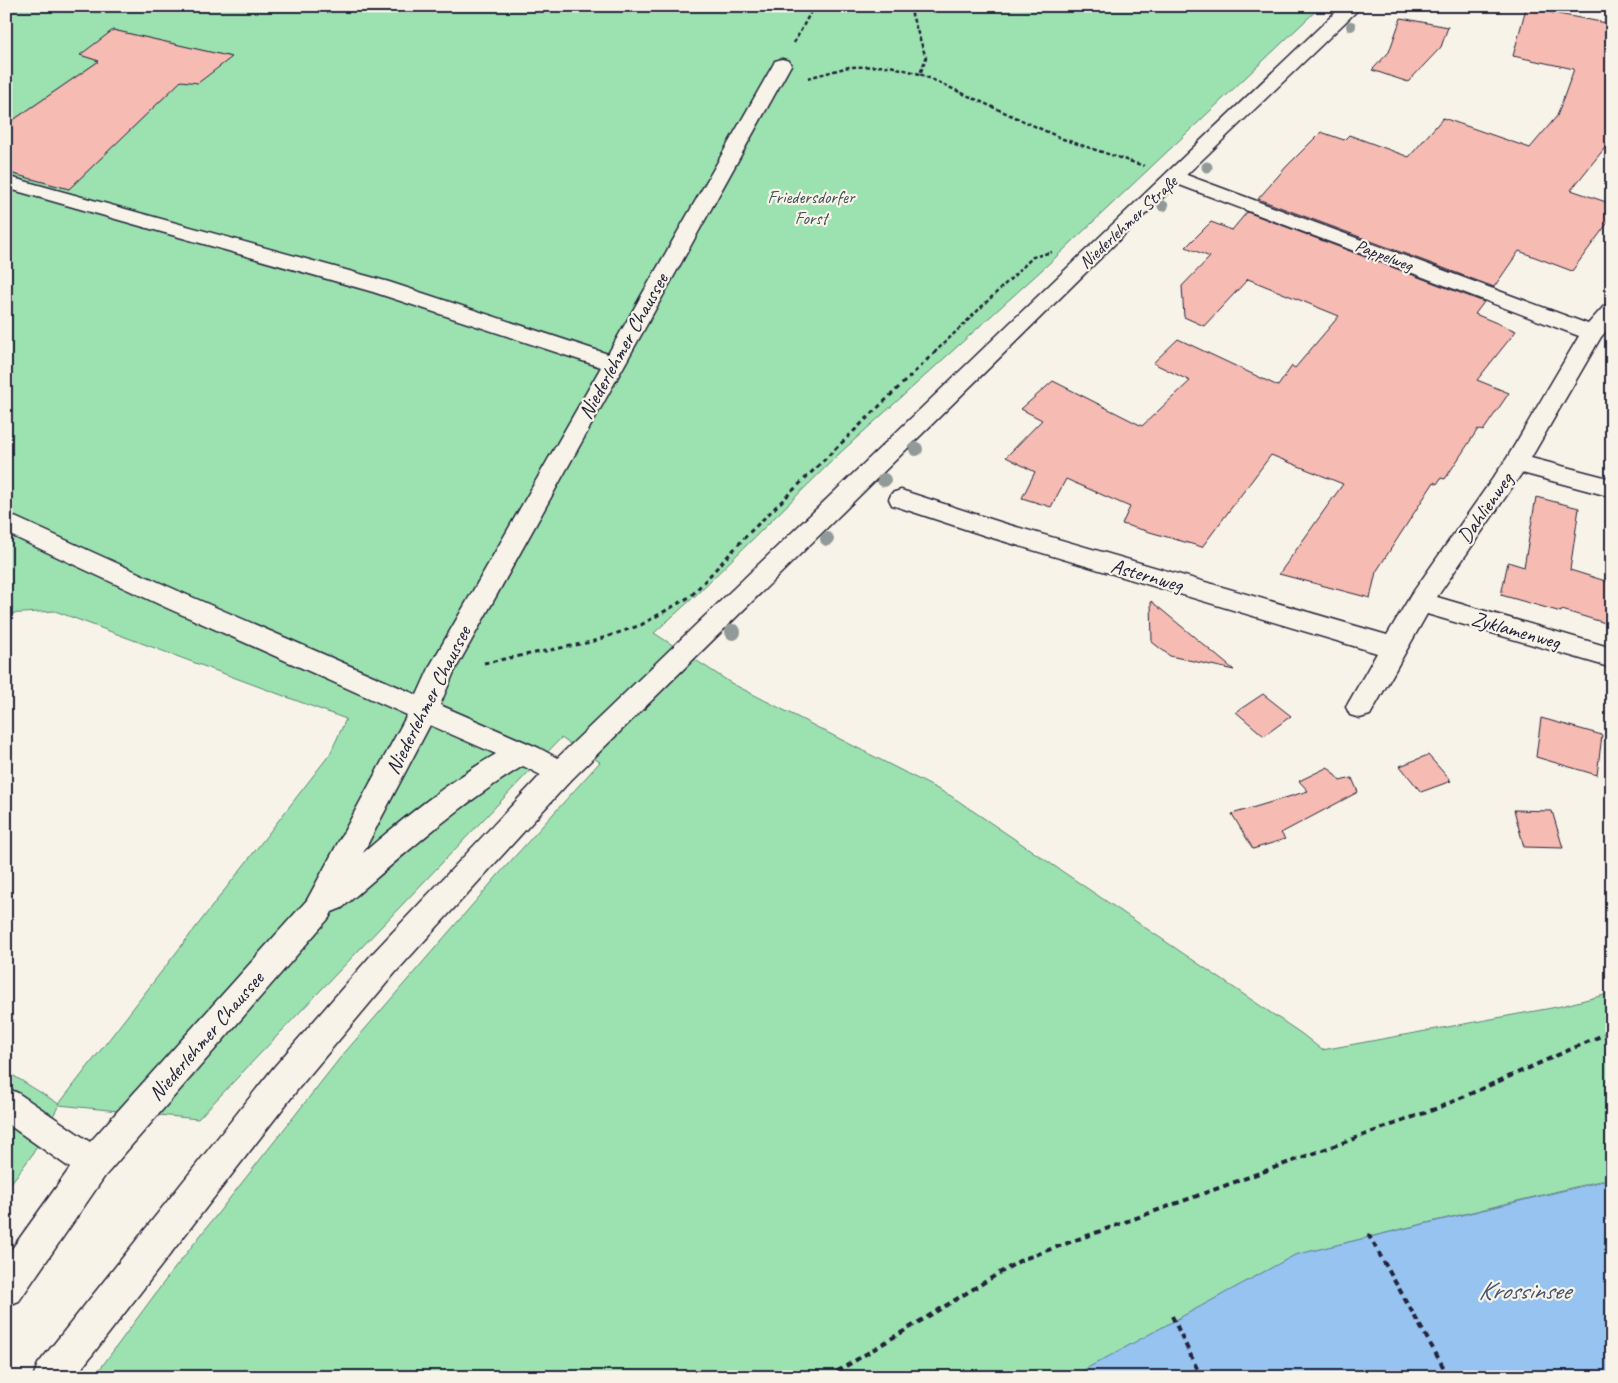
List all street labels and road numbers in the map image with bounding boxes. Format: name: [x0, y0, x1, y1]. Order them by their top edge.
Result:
street label: Niederlehmer Straße: [1074, 170, 1183, 273]
street label: Pappelweg: [1352, 234, 1417, 277]
street label: Niederlehmer Chaussee: [572, 267, 674, 424]
street label: Dahlienweg: [1451, 467, 1519, 548]
street label: Asternweg: [1108, 552, 1187, 598]
street label: Zyklamenweg: [1469, 605, 1565, 655]
street label: Niederlehmer Chaussee: [379, 621, 477, 778]
street label: Niederlehmer Chaussee: [143, 965, 270, 1106]

